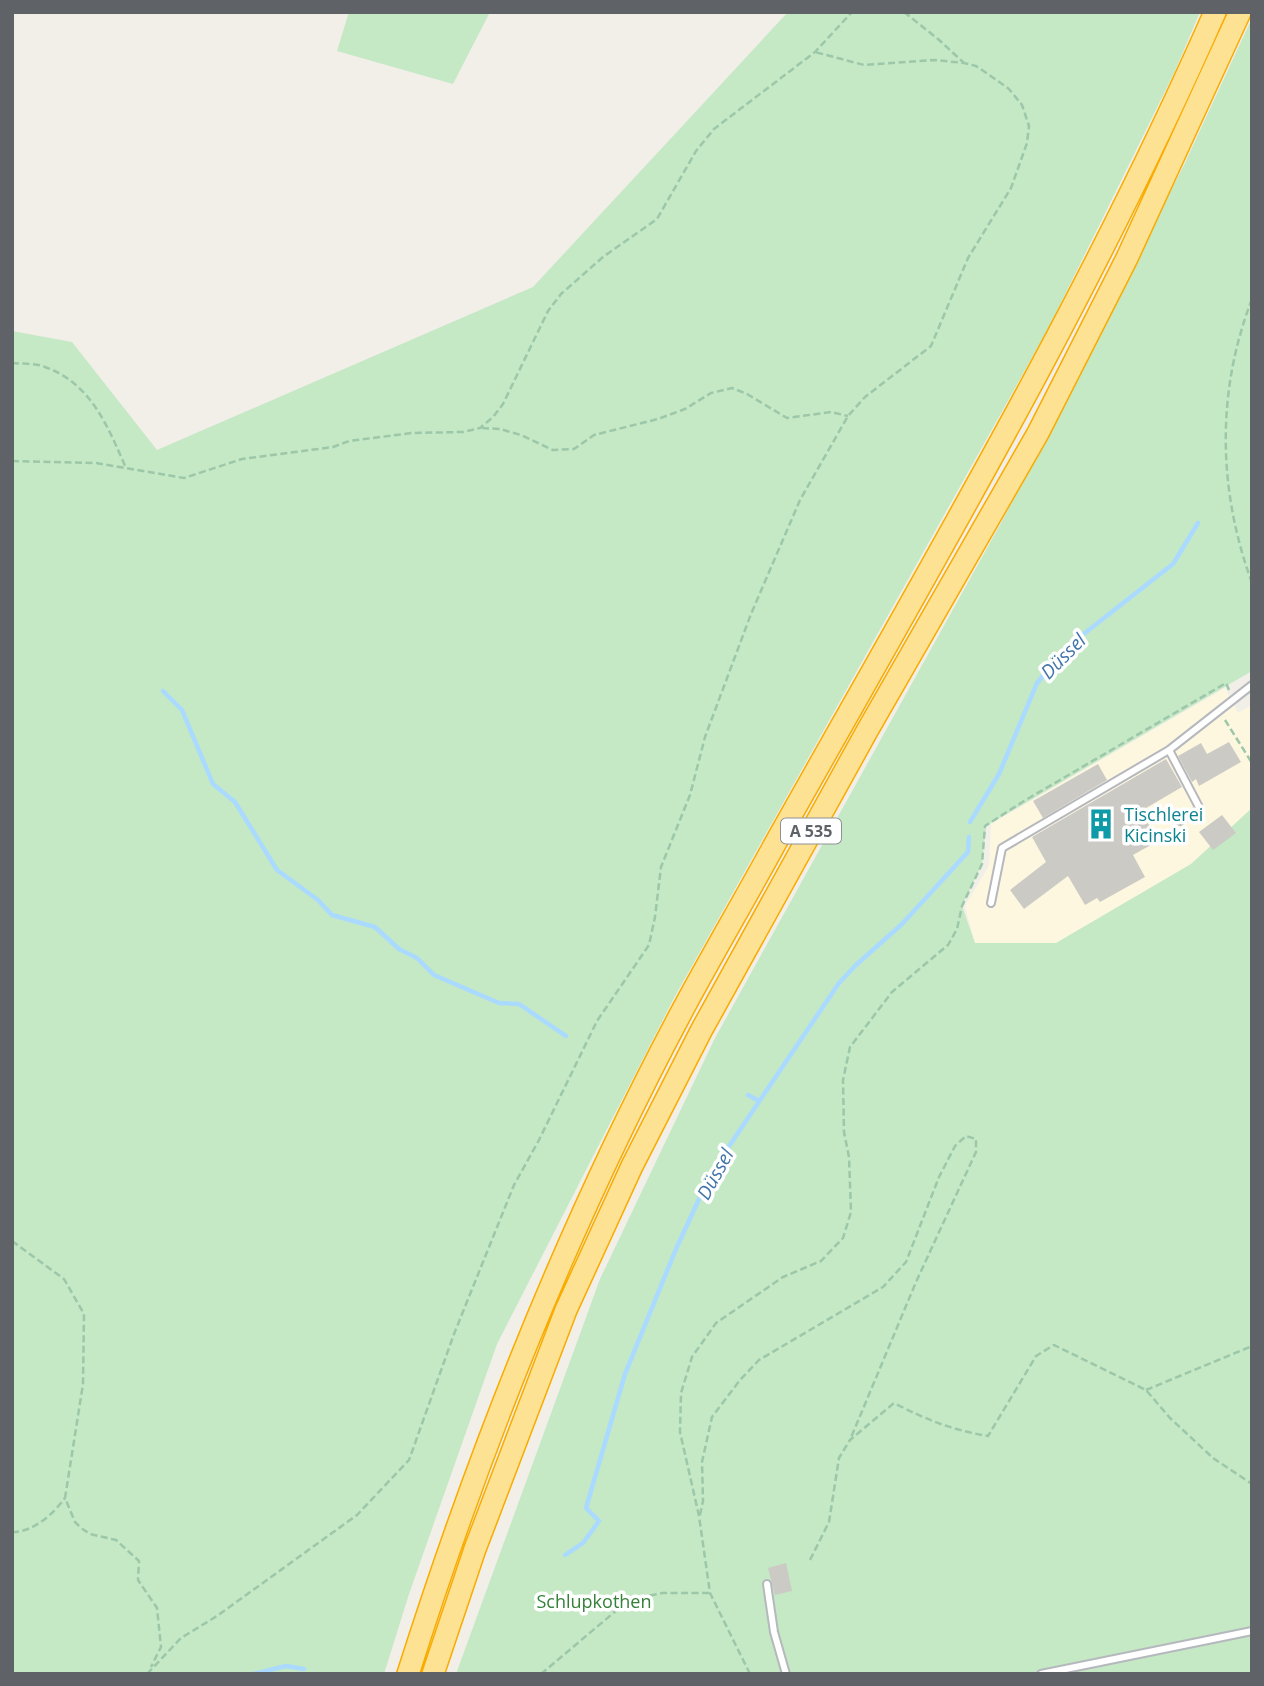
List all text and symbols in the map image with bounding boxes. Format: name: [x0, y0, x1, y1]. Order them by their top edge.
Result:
water label: Düssel: [1035, 627, 1092, 684]
place label: Tischlerei Kicinski: [1124, 802, 1203, 847]
building icon: Tischlerei Kicinski: [1084, 807, 1118, 841]
road number: A 535: [781, 818, 841, 844]
water label: Düssel: [690, 1143, 740, 1204]
park label: Schlupkothen: [536, 1589, 652, 1613]

